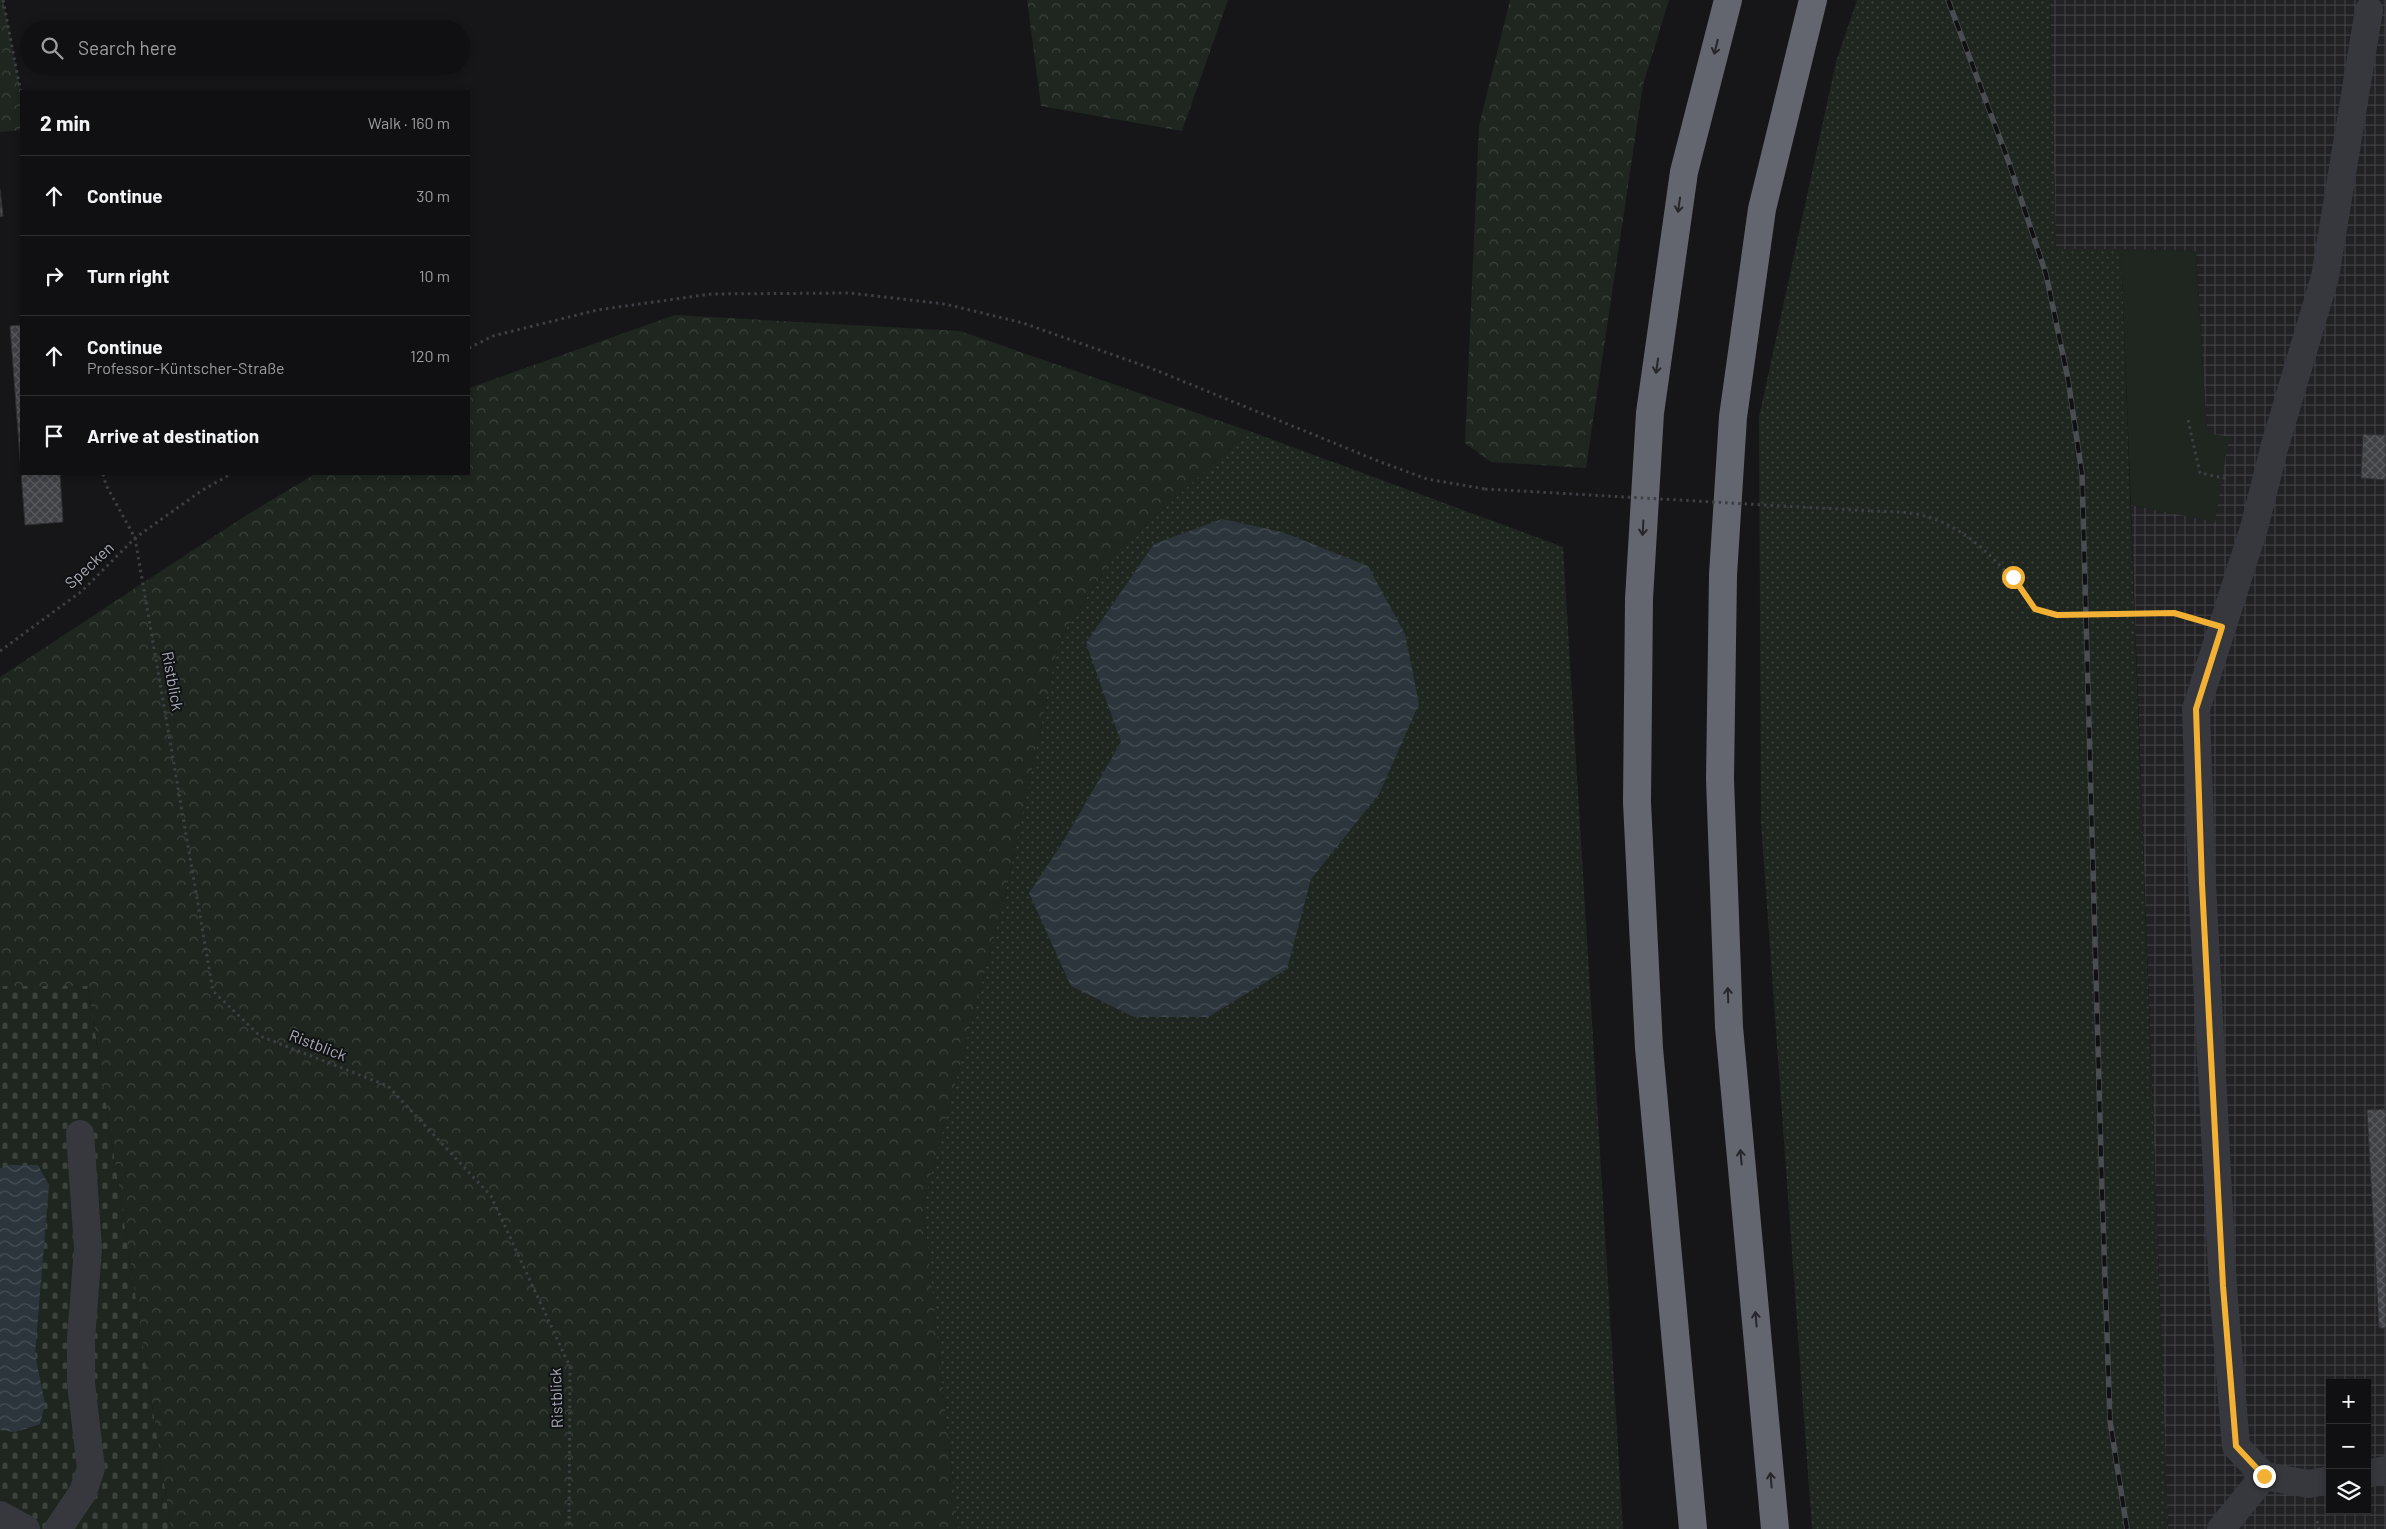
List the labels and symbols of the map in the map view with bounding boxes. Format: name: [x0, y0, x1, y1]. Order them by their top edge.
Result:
one-way arrow: [1711, 39, 1720, 55]
one-way arrow: [1674, 197, 1684, 213]
one-way arrow: [1651, 358, 1661, 374]
one-way arrow: [1639, 520, 1648, 536]
street label: Specken: [60, 537, 117, 592]
route start: [2002, 566, 2025, 589]
street label: Ristblick: [159, 650, 188, 712]
one-way arrow: [1723, 987, 1733, 1004]
street label: Ristblick: [287, 1025, 350, 1064]
one-way arrow: [1736, 1149, 1746, 1165]
one-way arrow: [1751, 1311, 1761, 1327]
street label: Ristblick: [545, 1368, 566, 1428]
route end: [2253, 1465, 2276, 1488]
one-way arrow: [1766, 1473, 1775, 1489]

